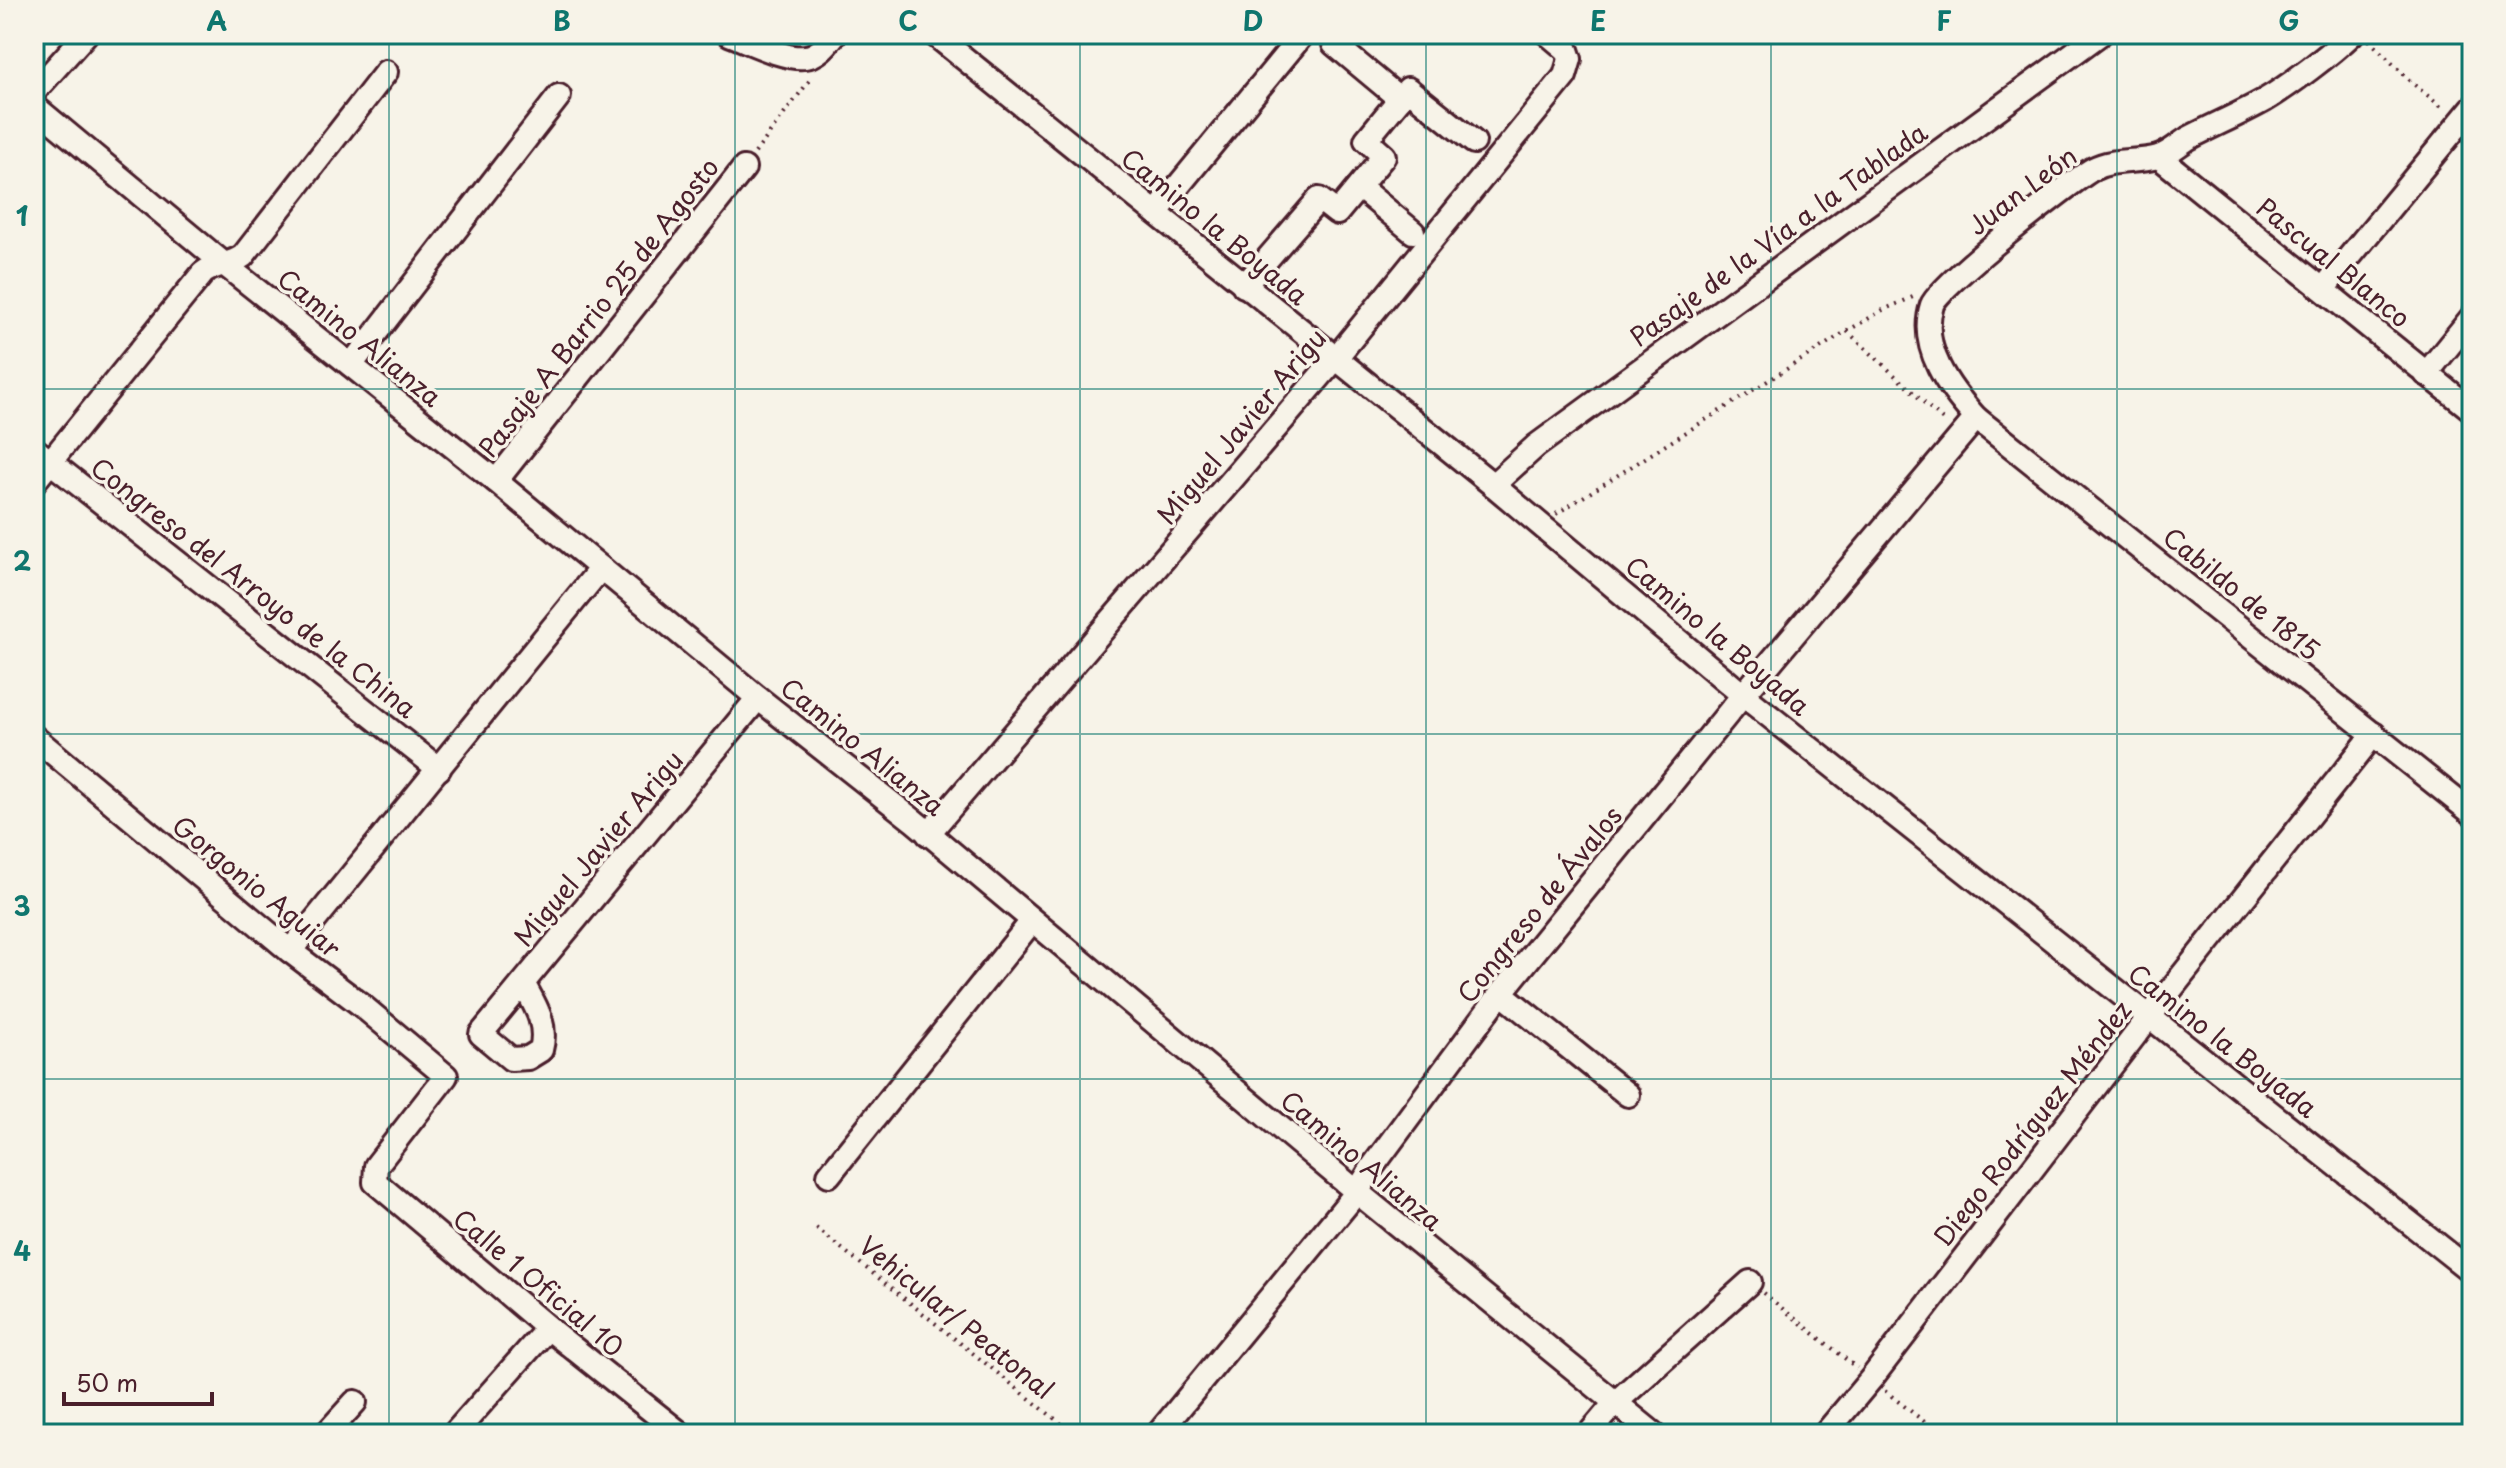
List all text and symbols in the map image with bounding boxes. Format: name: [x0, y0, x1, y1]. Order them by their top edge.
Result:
text: A: [207, 1, 227, 40]
text: B: [553, 1, 571, 40]
text: C: [898, 1, 918, 40]
text: D: [1243, 1, 1263, 40]
text: E: [1590, 1, 1606, 40]
text: F: [1936, 1, 1952, 40]
text: G: [2278, 1, 2300, 40]
street label: Pasaje de la Vía a la Tablada: [1621, 112, 1935, 355]
street label: Juan León: [1959, 136, 2085, 244]
street label: Camino la Boyada: [1113, 138, 1317, 314]
street label: Pasaje A Barrio 25 de Agosto: [468, 149, 728, 465]
street label: Pascual Blanco: [2249, 188, 2419, 336]
text: 1: [16, 196, 28, 235]
street label: Camino Alianza: [270, 259, 451, 416]
street label: Miguel Javier Arigu: [1147, 319, 1335, 533]
street label: Congreso del Arroyo de la China: [83, 447, 426, 727]
street label: Cabildo de 1815: [2155, 517, 2329, 669]
text: 2: [13, 541, 31, 580]
street label: Camino la Boyada: [1617, 546, 1819, 724]
street label: Camino Alianza: [773, 668, 954, 825]
street label: Miguel Javier Arigu: [504, 741, 692, 955]
street label: Congreso de Ávalos: [1447, 797, 1631, 1011]
street label: Gorgonio Aguiar: [164, 806, 350, 966]
text: 3: [13, 886, 31, 925]
street label: Camino la Boyada: [2120, 954, 2326, 1127]
street label: Diego Rodríguez Méndez: [1924, 992, 2140, 1254]
street label: Camino Alianza: [1273, 1080, 1452, 1240]
street label: Calle 1 Oficial 10: [445, 1199, 633, 1365]
street label: Vehicular/ Peatonal: [851, 1226, 1063, 1408]
text: 4: [13, 1231, 31, 1270]
scale bar: [64, 1356, 212, 1406]
text: 50 m: [76, 1364, 138, 1400]

